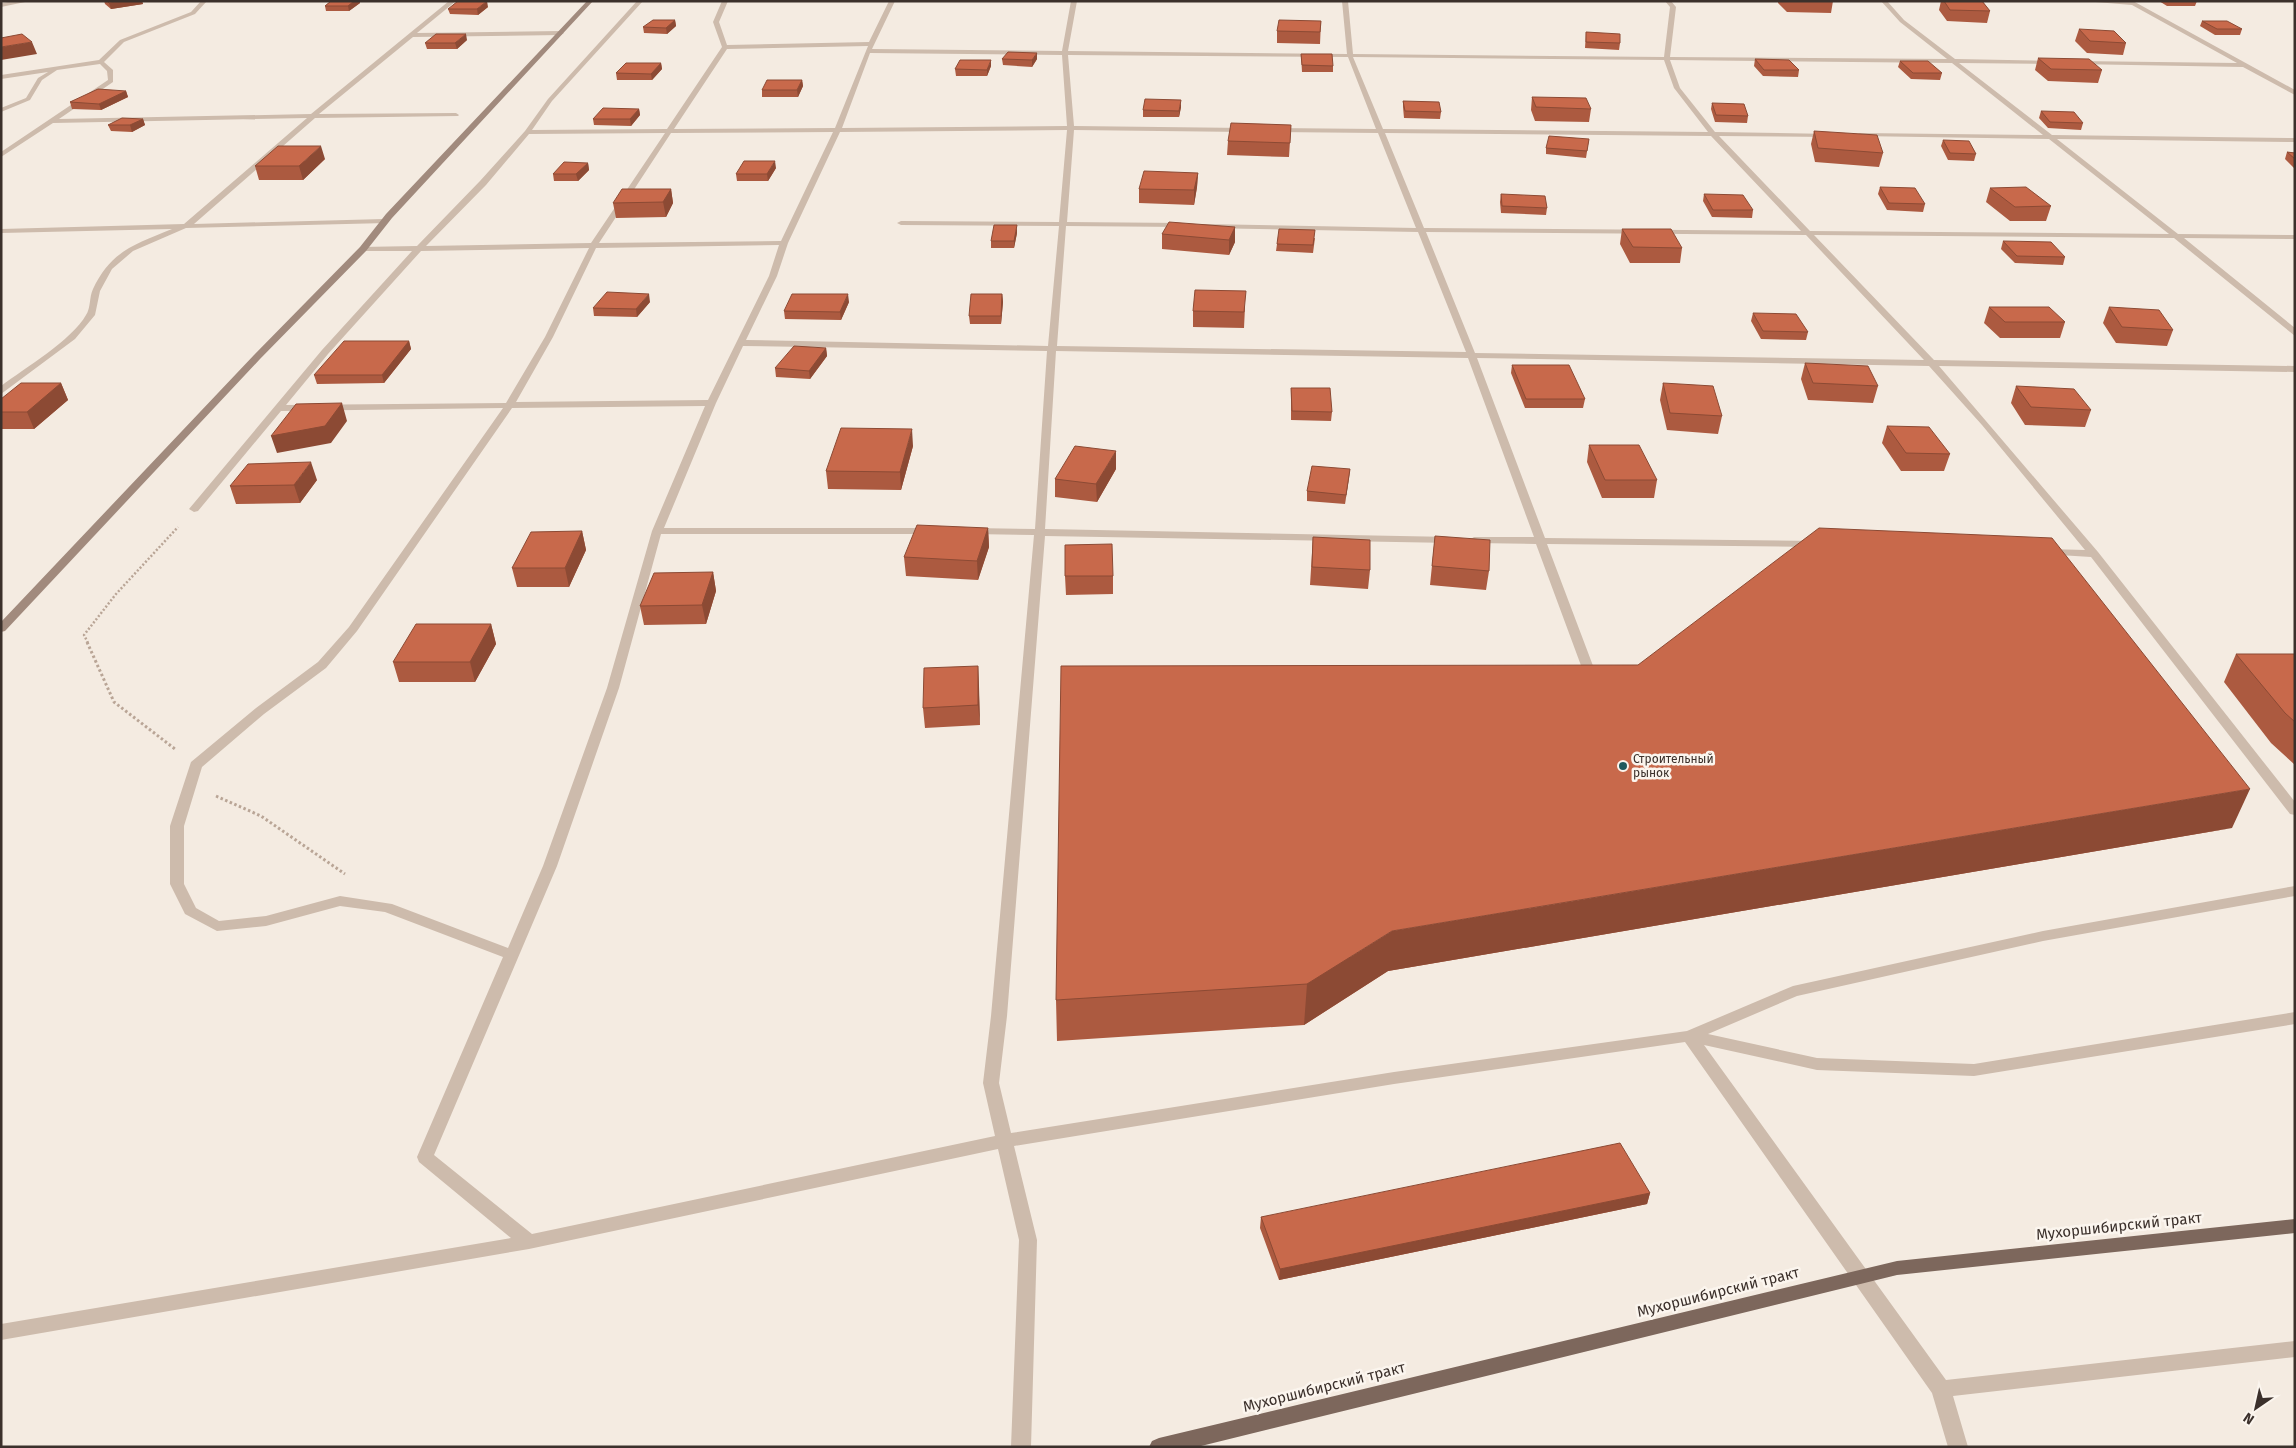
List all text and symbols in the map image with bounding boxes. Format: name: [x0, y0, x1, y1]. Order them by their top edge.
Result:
place label: Строительный рынок: [1633, 752, 1714, 780]
marker: Строительный рынок: [1617, 760, 1629, 772]
street label: Мухоршибирский тракт: [2035, 1208, 2203, 1244]
street label: Мухоршибирский тракт: [1635, 1263, 1801, 1321]
street label: Мухоршибирский тракт: [1241, 1358, 1407, 1416]
north arrow: [2231, 1383, 2281, 1433]
text: N: [2240, 1409, 2258, 1428]

